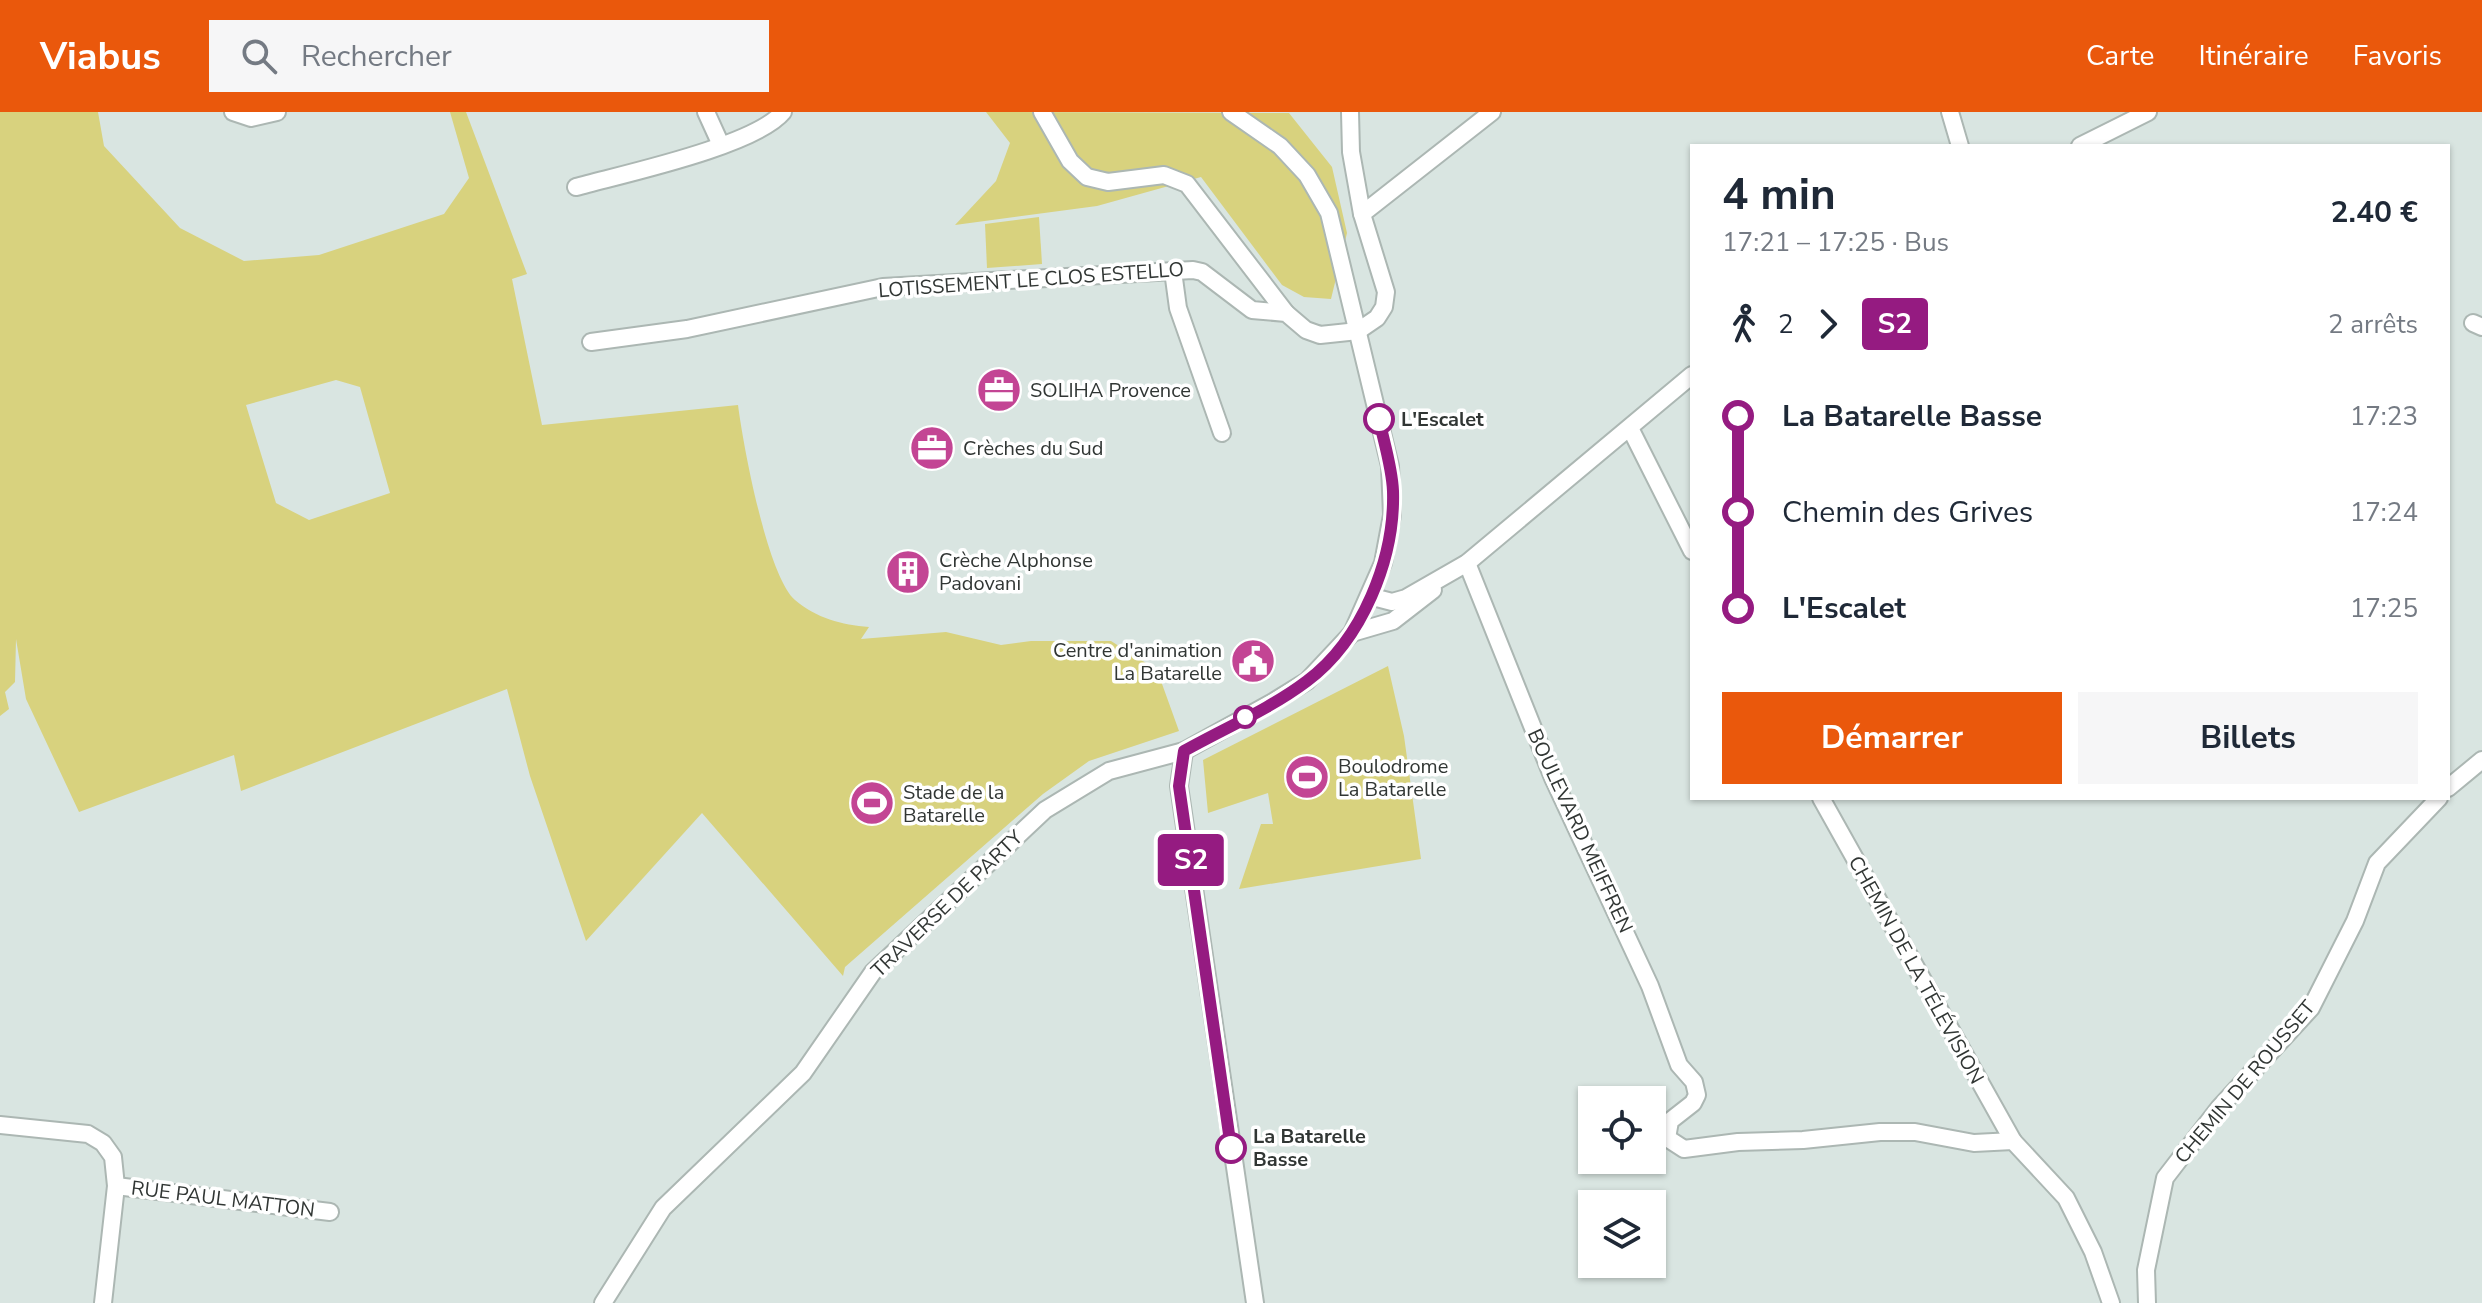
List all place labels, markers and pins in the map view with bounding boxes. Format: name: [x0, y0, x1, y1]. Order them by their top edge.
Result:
office icon: SOLIHA Provence: [975, 366, 1023, 414]
place label: SOLIHA Provence: [1030, 377, 1191, 404]
marker: L'Escalet: [1364, 404, 1394, 434]
place label: L'Escalet: [1401, 406, 1484, 433]
office icon: Crèches du Sud: [908, 424, 956, 472]
place label: Crèches du Sud: [963, 435, 1103, 462]
place label: Crèche Alphonse Padovani: [939, 547, 1093, 597]
building icon: Crèche Alphonse Padovani: [884, 548, 932, 596]
place label: Centre d'animation La Batarelle: [1053, 637, 1222, 687]
public building icon: Centre d'animation La Batarelle: [1229, 637, 1277, 685]
unlabelled marker: [1234, 706, 1256, 728]
sports icon: Boulodrome La Batarelle: [1283, 753, 1331, 801]
place label: Boulodrome La Batarelle: [1338, 753, 1448, 803]
sports icon: Stade de la Batarelle: [848, 779, 896, 827]
place label: Stade de la Batarelle: [903, 779, 1004, 829]
place label: La Batarelle Basse: [1253, 1123, 1366, 1173]
marker: La Batarelle Basse: [1216, 1133, 1246, 1163]

